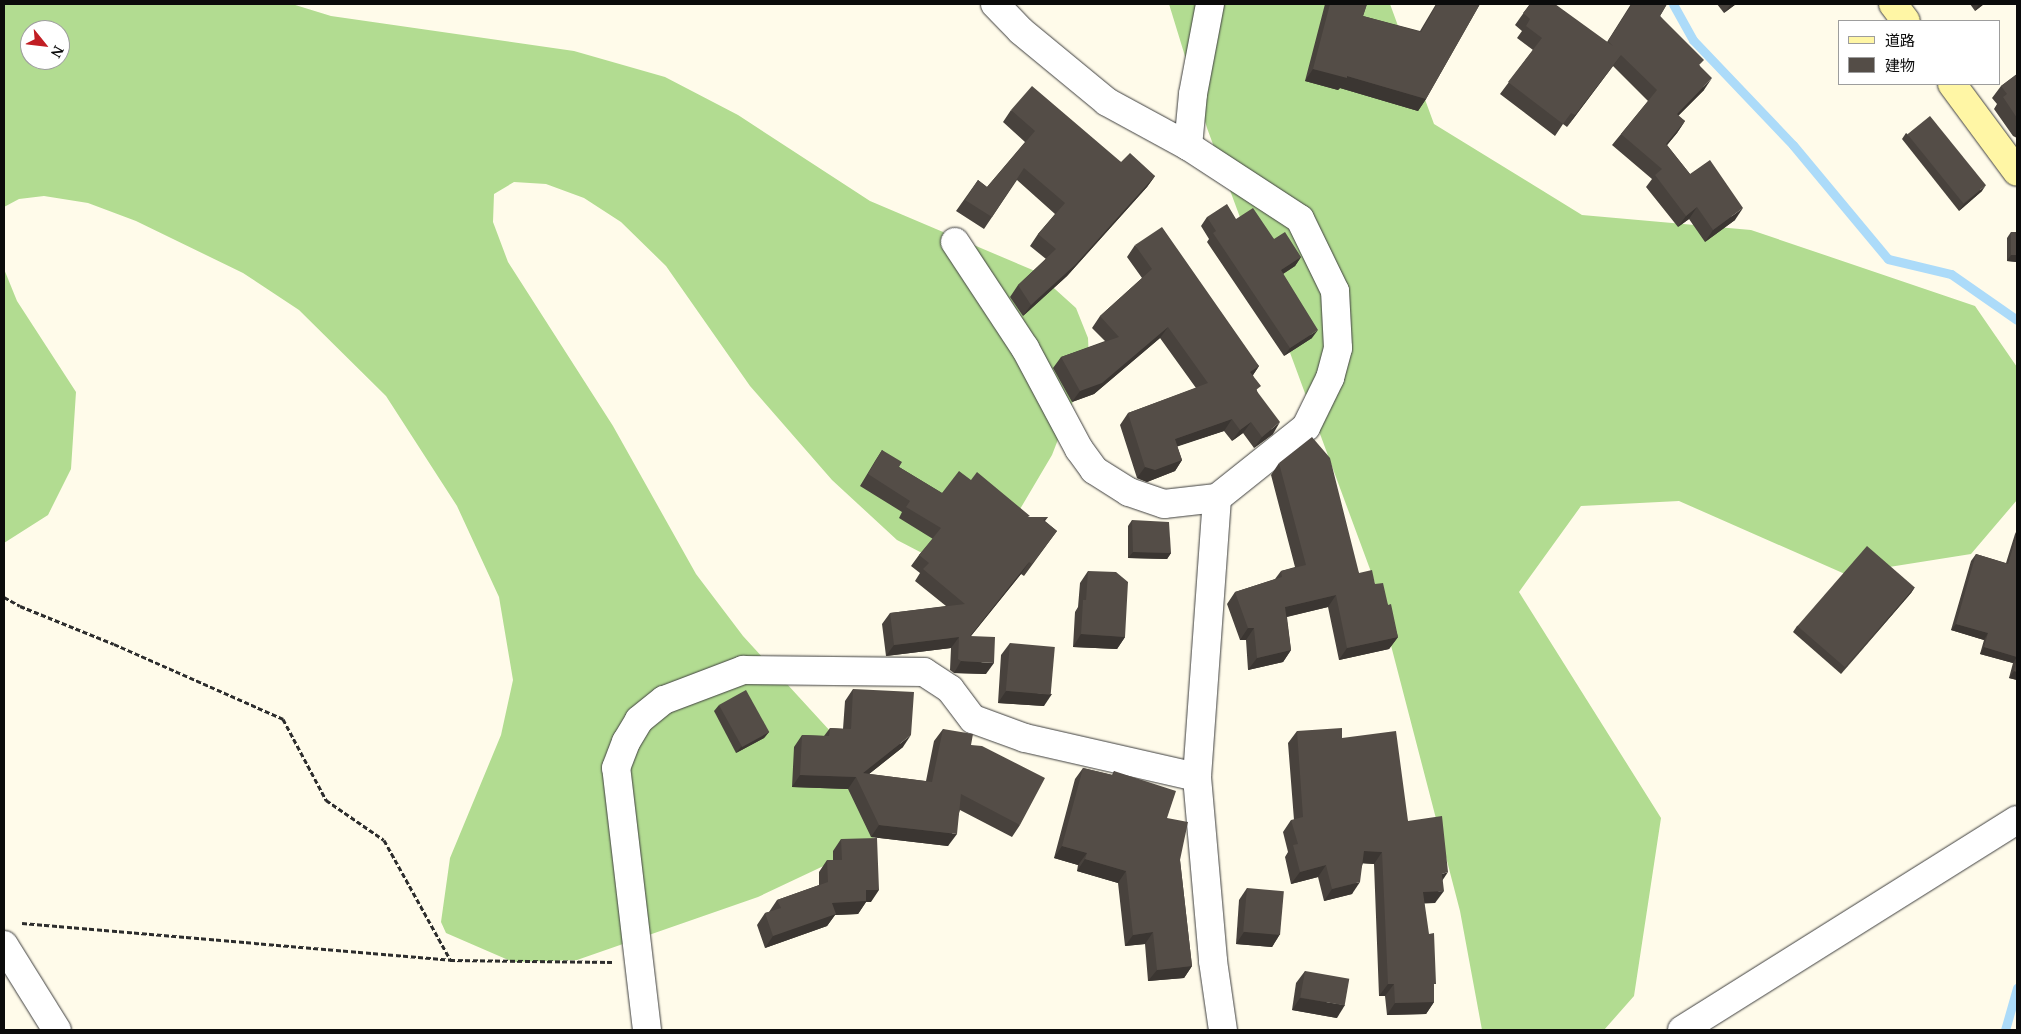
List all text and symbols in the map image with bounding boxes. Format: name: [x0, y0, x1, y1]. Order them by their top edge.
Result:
north arrow: [20, 20, 70, 70]
legend: [1838, 20, 2001, 85]
text: 道路: [1885, 30, 1915, 50]
text: N: [47, 43, 69, 61]
text: 建物: [1885, 55, 1915, 75]

